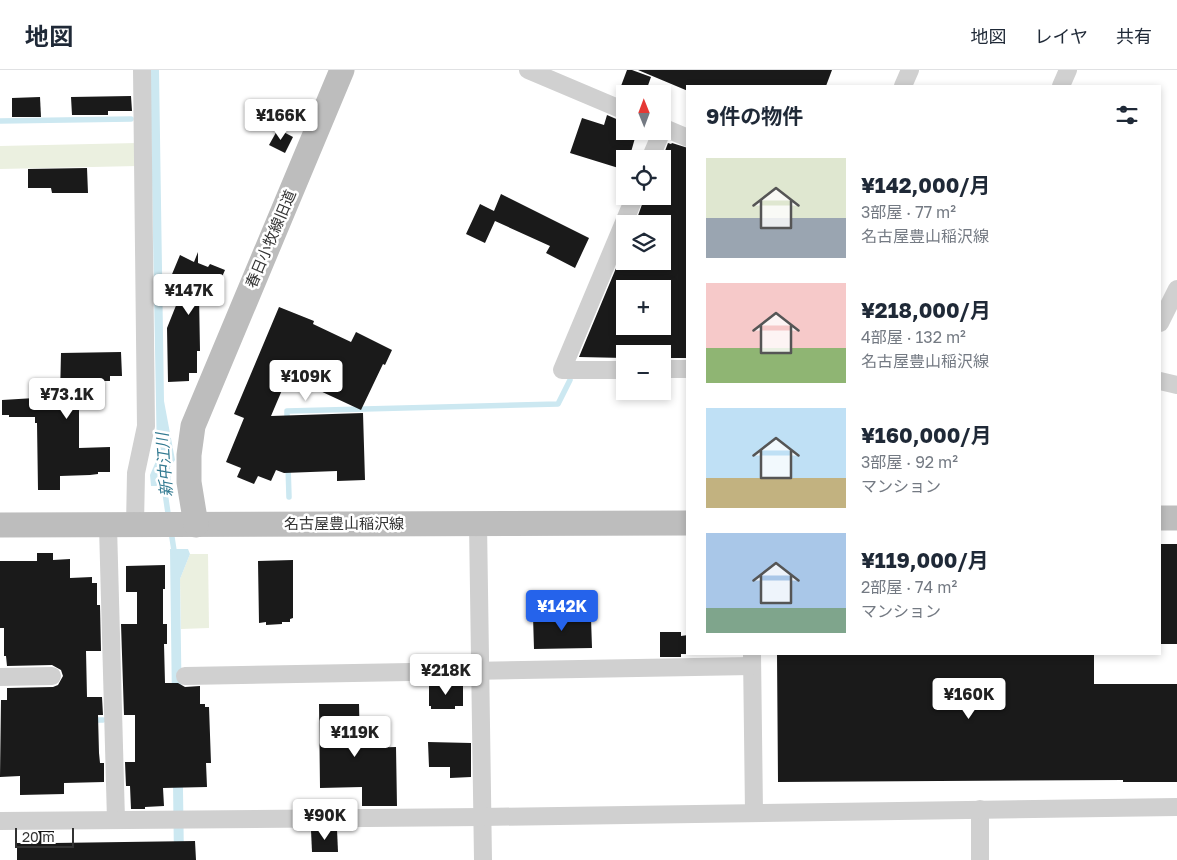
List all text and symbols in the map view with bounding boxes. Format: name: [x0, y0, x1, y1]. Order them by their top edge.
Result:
text: 地図: [25, 21, 73, 50]
text: 地図: [971, 25, 1007, 47]
text: レイヤ: [1035, 25, 1088, 47]
text: 共有: [1116, 25, 1152, 47]
north arrow: [616, 85, 671, 140]
map controls: [616, 85, 671, 400]
pin: ¥166K: [246, 98, 316, 141]
icon: filters: [1113, 101, 1141, 129]
text: 9件の物件: [706, 103, 803, 129]
text: ¥166K: [256, 105, 306, 125]
button: locate: [616, 150, 671, 205]
text: ¥142,000/月: [861, 172, 990, 198]
icon: home: [746, 178, 806, 238]
street label: 春日小牧線旧道: [241, 187, 299, 290]
text: 3部屋 · 77 m²: [861, 202, 956, 222]
button: layers: [616, 215, 671, 270]
text: 名古屋豊山稲沢線: [861, 226, 989, 246]
pin: ¥147K: [154, 274, 224, 316]
text: ¥147K: [164, 280, 214, 300]
button: +: [616, 280, 671, 335]
text: ¥218,000/月: [861, 297, 991, 323]
icon: home: [746, 303, 806, 363]
text: 4部屋 · 132 m²: [861, 327, 966, 347]
button: −: [616, 345, 671, 400]
text: 名古屋豊山稲沢線: [861, 351, 989, 371]
pin: ¥109K: [271, 360, 341, 402]
text: ¥109K: [281, 366, 331, 386]
pin: ¥73.1K: [26, 378, 108, 420]
text: ¥73.1K: [40, 384, 94, 404]
text: ¥160,000/月: [861, 422, 991, 448]
icon: home: [746, 428, 806, 488]
water label: 新中江川: [152, 430, 176, 498]
text: 3部屋 · 92 m²: [861, 452, 958, 472]
text: マンション: [861, 476, 941, 496]
street label: 名古屋豊山稲沢線: [284, 514, 404, 532]
text: ¥119,000/月: [861, 547, 989, 573]
icon: home: [746, 553, 806, 613]
text: 2部屋 · 74 m²: [861, 577, 957, 597]
pin: ¥142K: [527, 590, 597, 632]
text: ¥142K: [537, 596, 587, 616]
text: マンション: [861, 601, 941, 621]
pin: ¥218K: [411, 654, 481, 696]
text: ¥218K: [421, 660, 471, 680]
pin: ¥160K: [934, 678, 1004, 720]
text: ¥160K: [944, 684, 994, 704]
pin: ¥119K: [320, 716, 390, 758]
text: ¥119K: [331, 722, 379, 742]
pin: ¥90K: [295, 798, 355, 841]
text: ¥90K: [304, 805, 346, 825]
scale bar: [15, 825, 74, 848]
text: 20 m: [22, 828, 55, 845]

